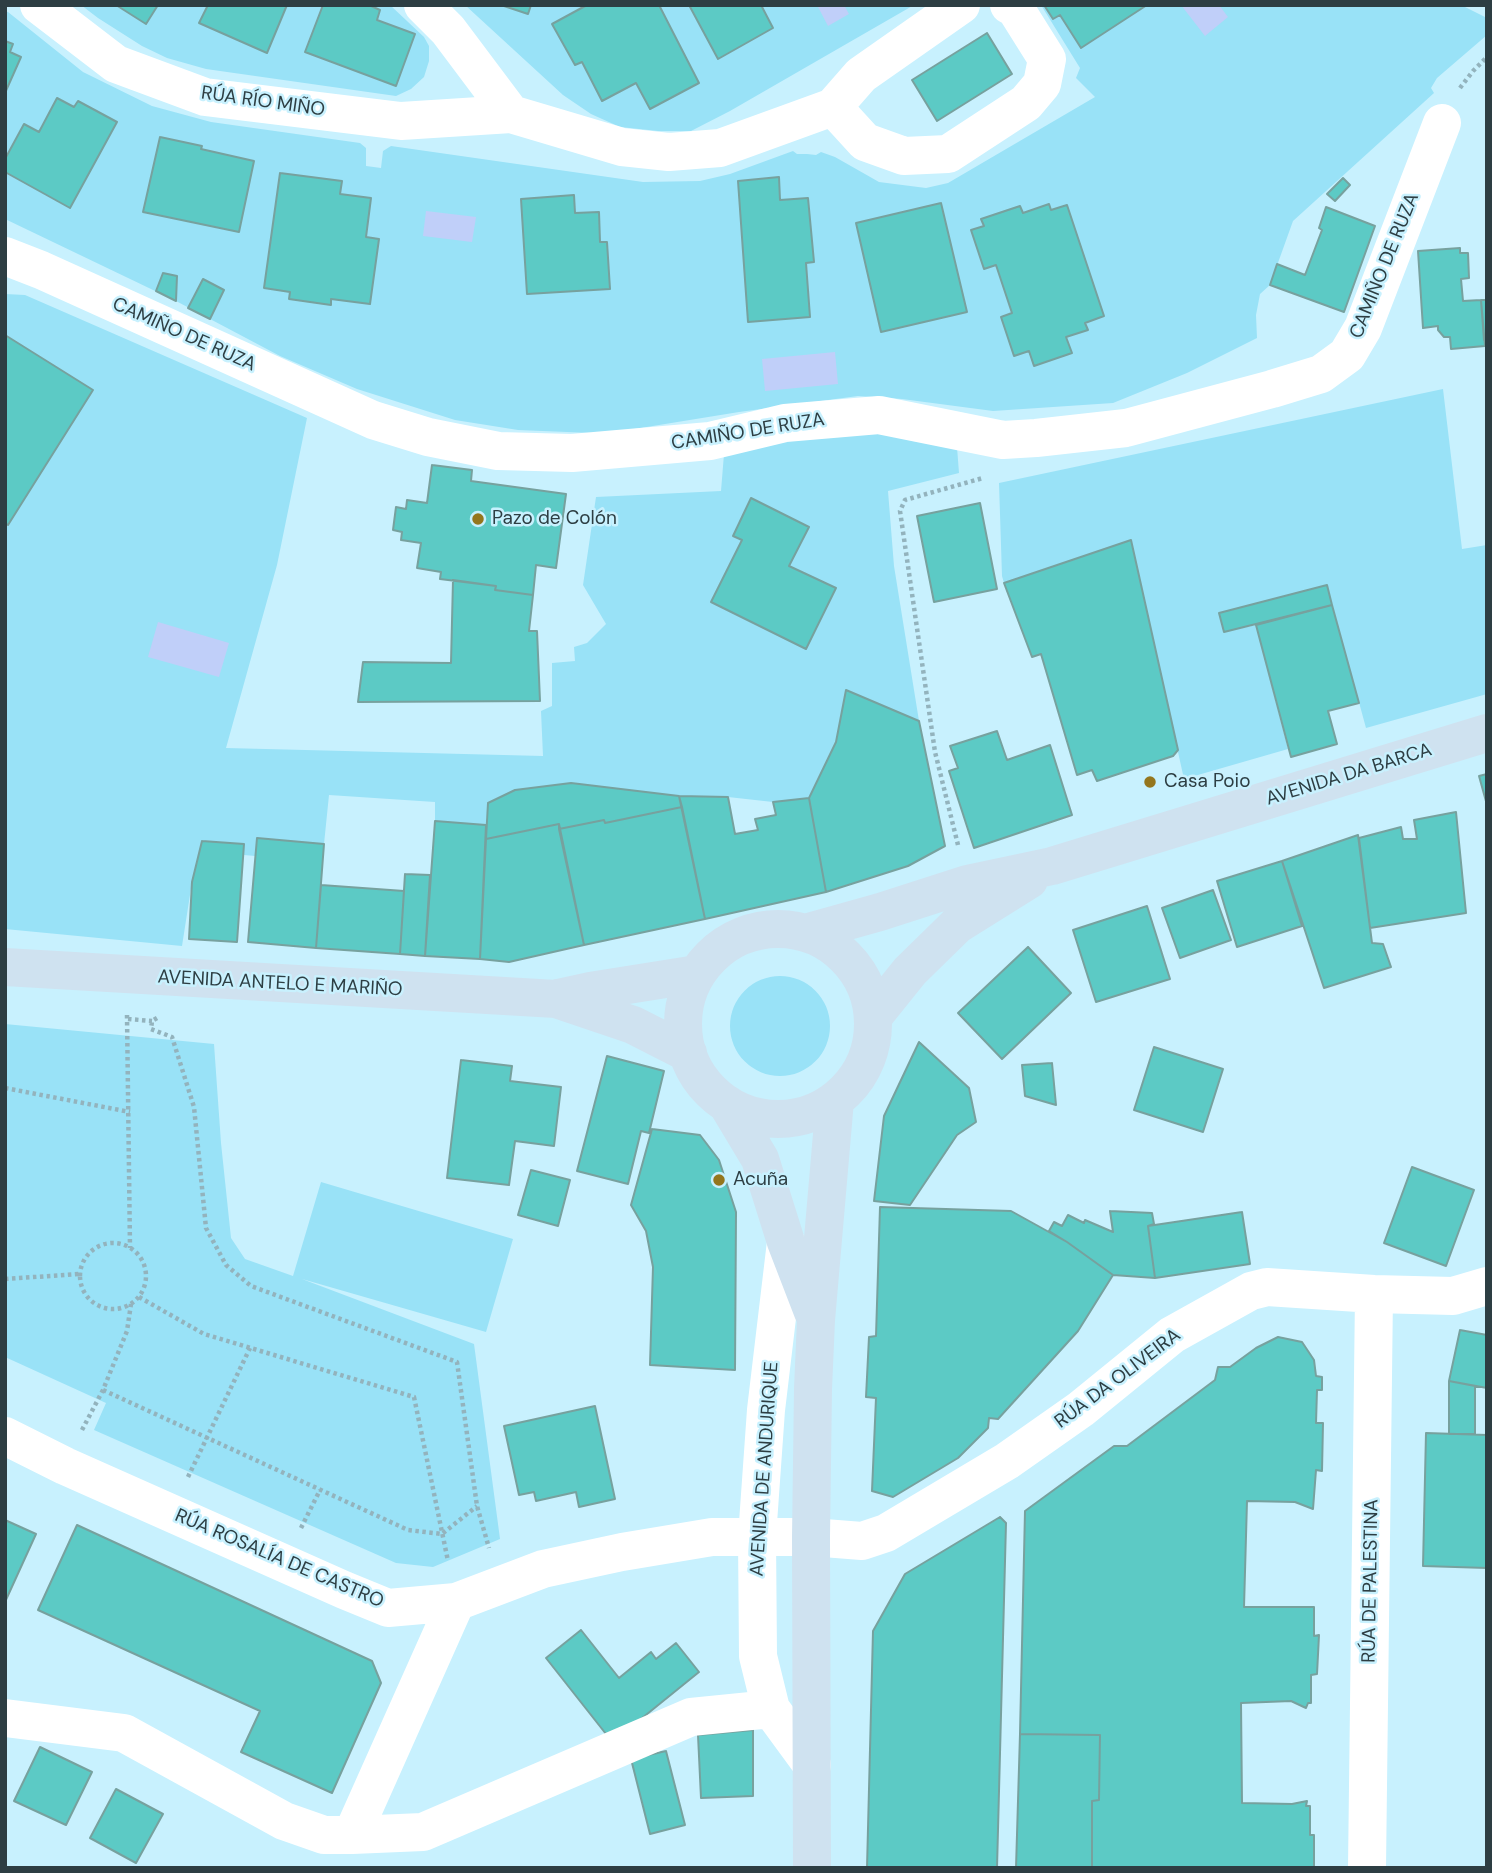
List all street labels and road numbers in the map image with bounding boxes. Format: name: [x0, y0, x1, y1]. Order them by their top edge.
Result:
street label: RÚA RÍO MIÑO: [200, 82, 326, 122]
street label: CAMIÑO DE RUZA: [1345, 190, 1425, 342]
street label: CAMIÑO DE RUZA: [109, 293, 259, 377]
street label: CAMIÑO DE RUZA: [670, 409, 826, 455]
street label: AVENIDA DA BARCA: [1263, 739, 1435, 811]
street label: AVENIDA ANTELO E MARIÑO: [157, 966, 403, 1002]
street label: RÚA DA OLIVEIRA: [1051, 1324, 1185, 1434]
street label: AVENIDA DE ANDURIQUE: [746, 1361, 784, 1577]
street label: RÚA DE PALESTINA: [1358, 1499, 1384, 1663]
street label: RÚA ROSALÍA DE CASTRO: [171, 1505, 387, 1613]

